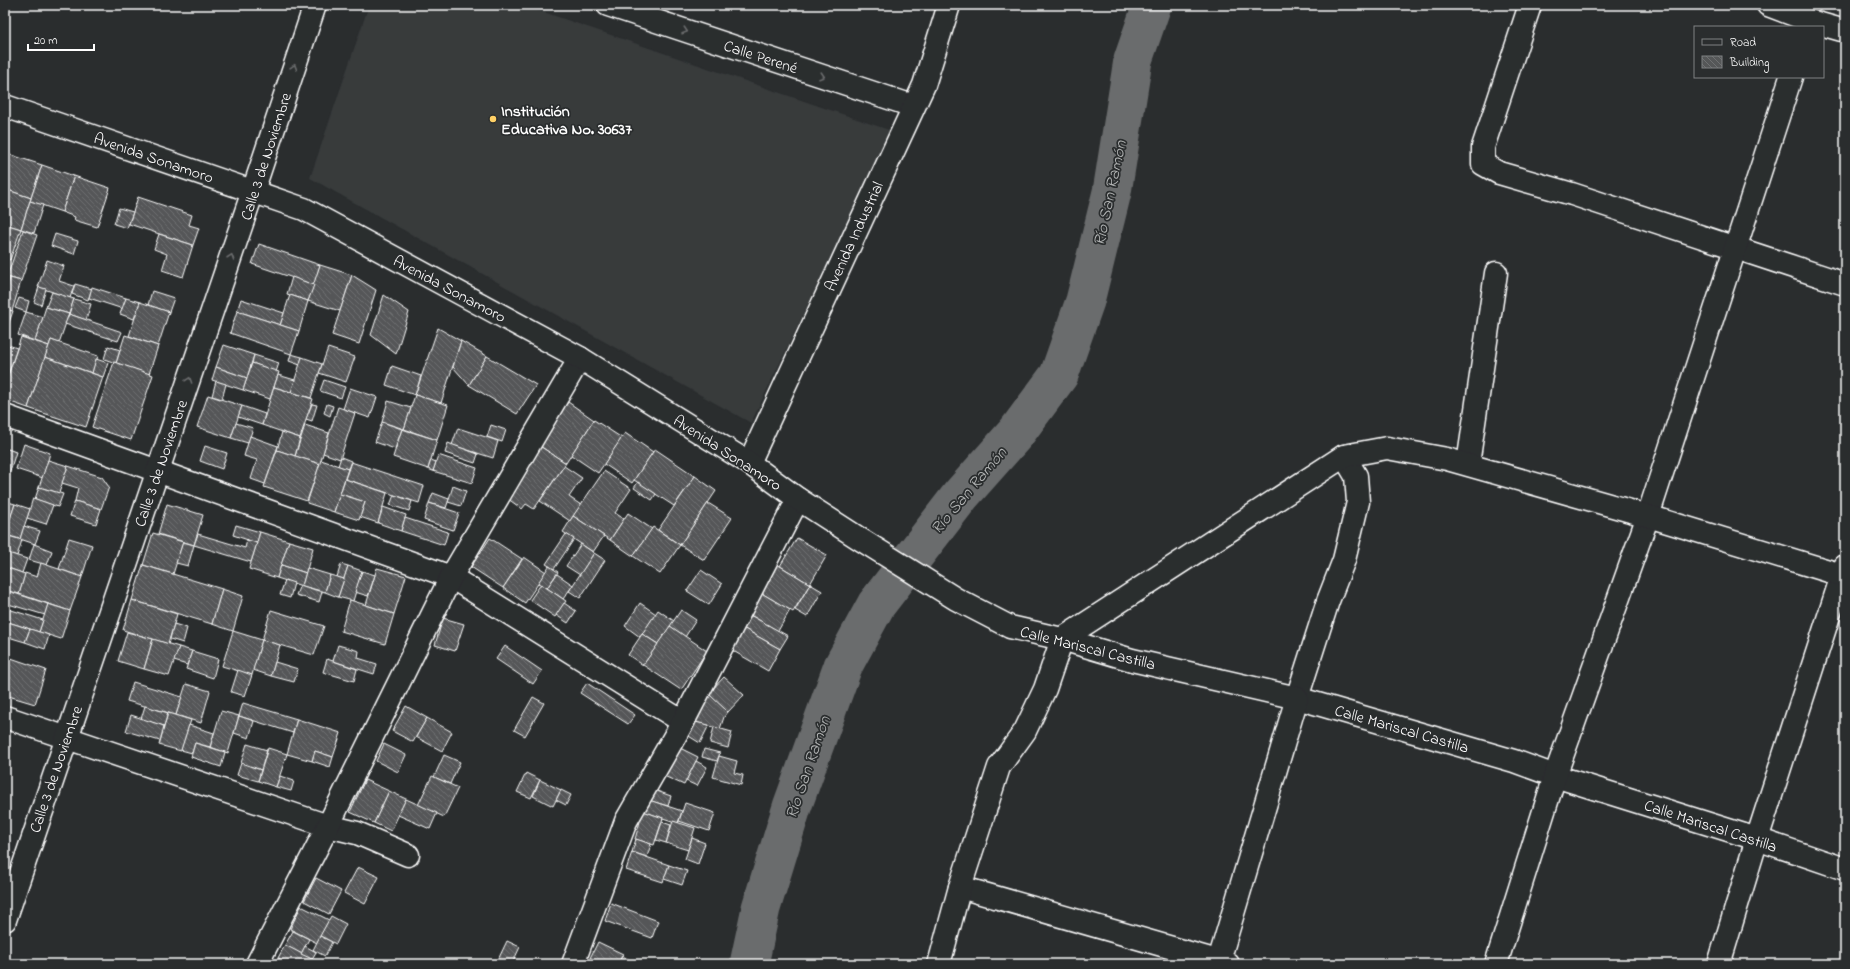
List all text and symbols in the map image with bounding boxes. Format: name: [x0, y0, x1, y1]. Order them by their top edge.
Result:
scale bar: [28, 26, 94, 52]
one-way arrow: [682, 26, 689, 34]
legend: [1694, 26, 1824, 78]
text: 20 m: [34, 32, 57, 50]
text: Road: [1730, 34, 1756, 52]
street label: Calle Perené: [720, 35, 801, 81]
text: Building: [1729, 54, 1769, 73]
one-way arrow: [289, 64, 298, 71]
one-way arrow: [818, 71, 825, 80]
street label: Calle 3 de Noviembre: [235, 89, 299, 224]
place label: Institución Educativa No. 30637: [501, 100, 632, 142]
marker: Institución Educativa No. 30637: [488, 114, 498, 124]
street label: Avenida Sonamoro: [90, 127, 216, 191]
water label: Río San Ramón: [1087, 138, 1134, 248]
street label: Avenida Industrial: [819, 178, 891, 296]
street label: Avenida Sonamoro: [388, 250, 510, 330]
one-way arrow: [226, 254, 234, 261]
one-way arrow: [184, 377, 192, 384]
street label: Calle 3 de Noviembre: [129, 396, 195, 530]
street label: Avenida Sonamoro: [668, 410, 786, 498]
water label: Río San Ramón: [925, 441, 1014, 540]
street label: Calle Mariscal Castilla: [1017, 621, 1158, 677]
street label: Calle Mariscal Castilla: [1332, 699, 1471, 761]
street label: Calle 3 de Noviembre: [24, 702, 90, 836]
water label: Río San Ramón: [779, 712, 838, 822]
street label: Calle Mariscal Castilla: [1641, 794, 1780, 860]

